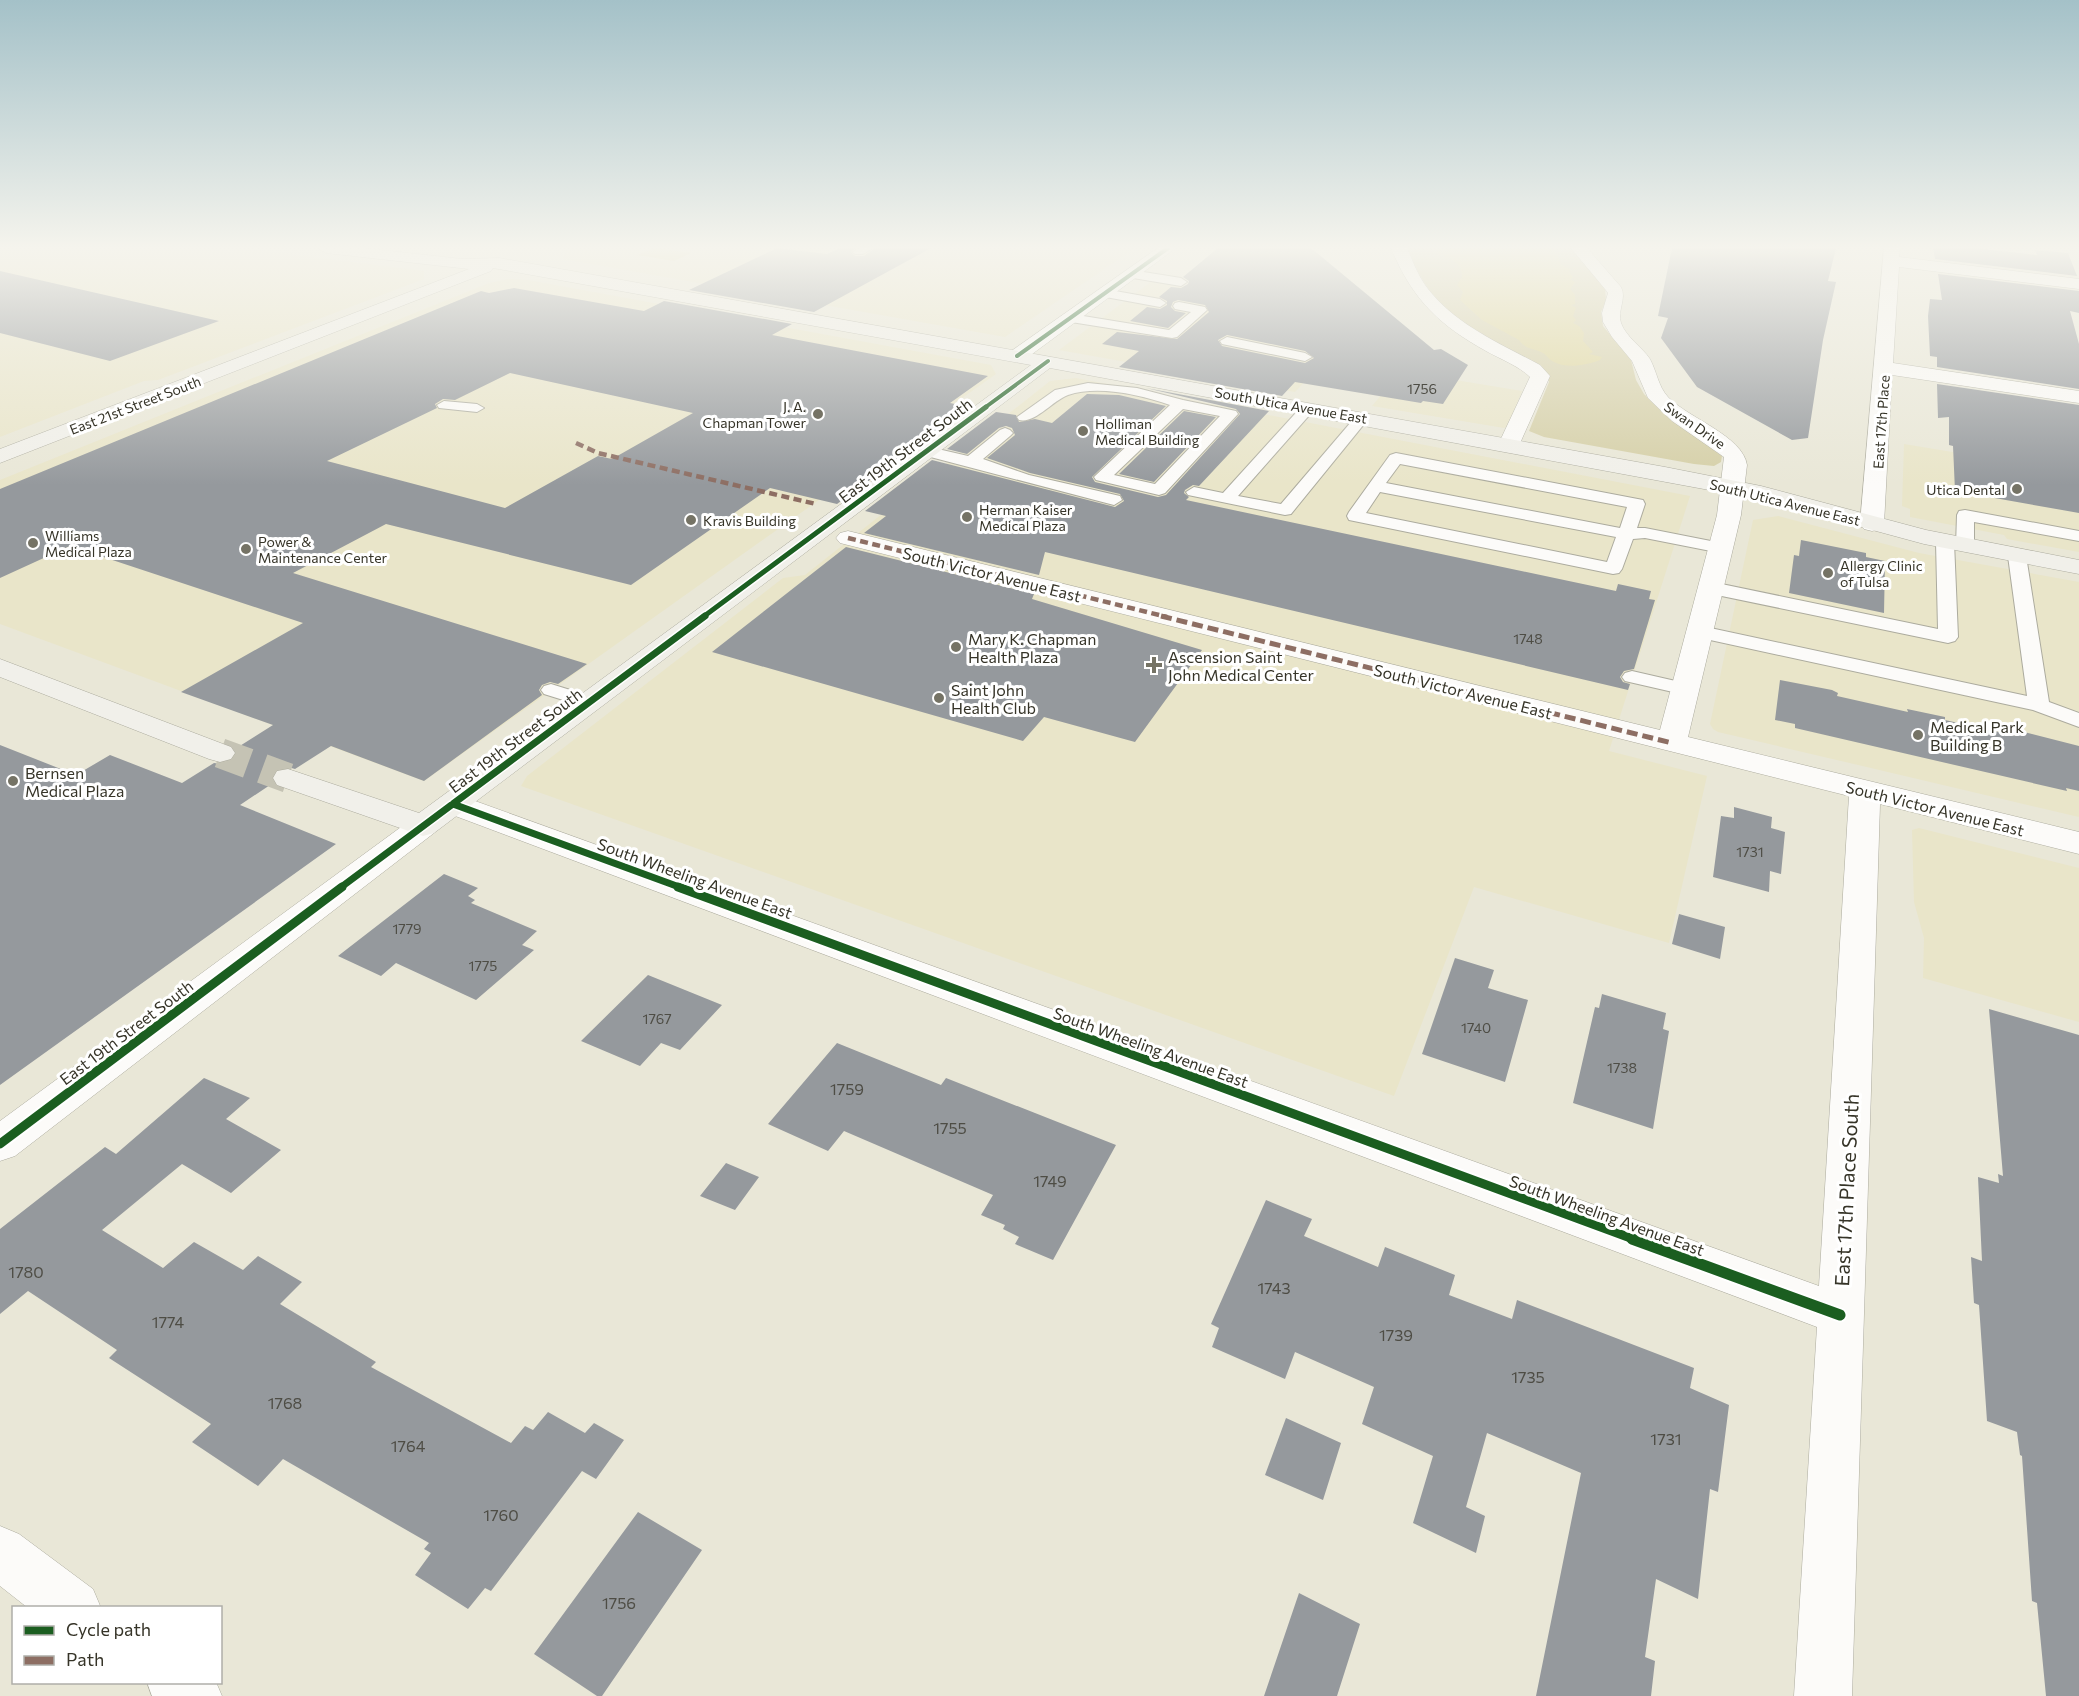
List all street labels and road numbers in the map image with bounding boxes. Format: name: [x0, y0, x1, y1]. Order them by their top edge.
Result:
street label: East 21st Street South: [67, 372, 203, 438]
street label: East 17th Place: [1869, 374, 1893, 470]
street label: South Utica Avenue East: [1214, 383, 1369, 427]
street label: East 19th Street South: [835, 394, 975, 506]
street label: Swan Drive: [1661, 398, 1729, 452]
street label: South Utica Avenue East: [1708, 475, 1862, 529]
street label: South Victor Avenue East: [901, 543, 1084, 605]
street label: South Victor Avenue East: [1372, 660, 1555, 722]
street label: East 19th Street South: [445, 684, 585, 796]
street label: South Victor Avenue East: [1844, 777, 2027, 839]
street label: South Wheeling Avenue East: [595, 834, 796, 922]
street label: East 19th Street South: [56, 976, 196, 1088]
street label: South Wheeling Avenue East: [1051, 1003, 1252, 1091]
street label: East 17th Place South: [1829, 1093, 1863, 1287]
street label: South Wheeling Avenue East: [1507, 1171, 1708, 1259]

